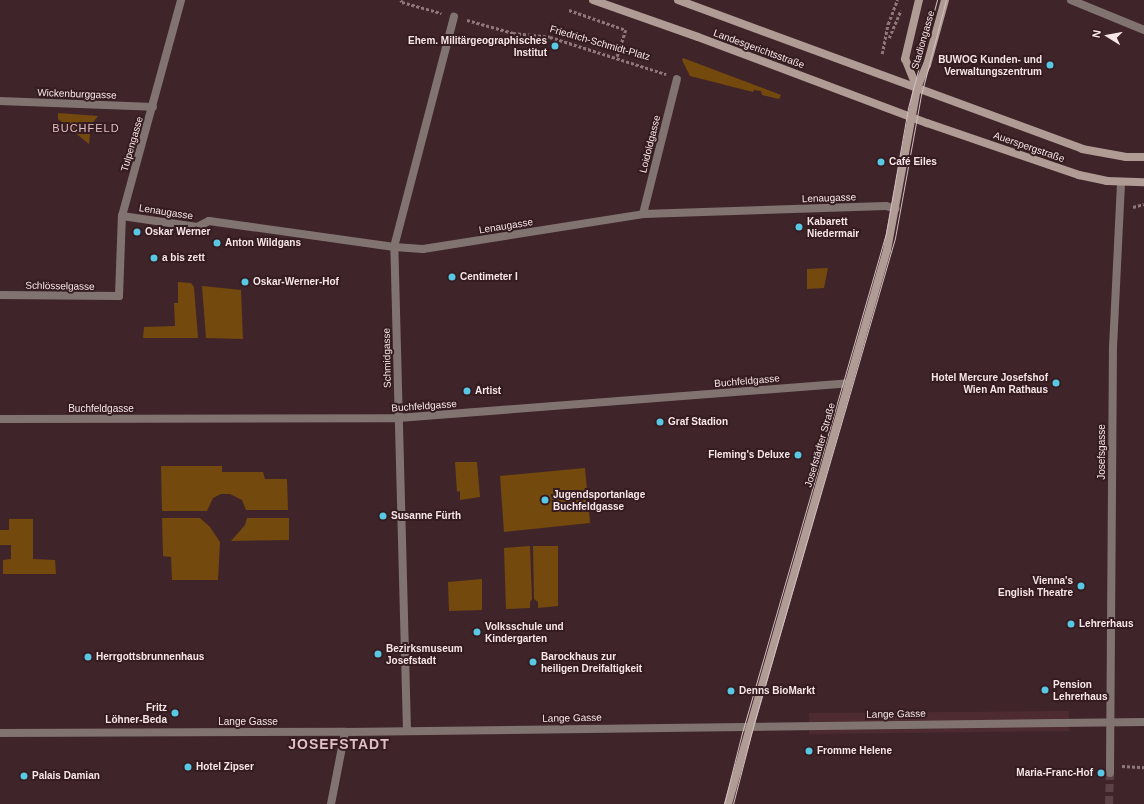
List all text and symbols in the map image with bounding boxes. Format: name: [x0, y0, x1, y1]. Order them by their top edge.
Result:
street label: Stadiongasse: [909, 9, 937, 71]
north arrow: [1088, 16, 1128, 56]
street label: Friedrich-Schmidt-Platz: [548, 23, 652, 63]
street label: Landesgerichtsstraße: [712, 27, 806, 71]
text: N: [1090, 29, 1103, 39]
place label: Ehem. Militärgeographisches Institut: [408, 34, 547, 58]
marker: Ehem. Militärgeographisches Institut: [550, 41, 560, 51]
place label: BUWOG Kunden- und Verwaltungszentrum: [938, 53, 1042, 76]
marker: BUWOG Kunden- und Verwaltungszentrum: [1045, 60, 1055, 70]
street label: Wickenburggasse: [37, 87, 117, 101]
street label: Loidoldgasse: [637, 114, 663, 174]
street label: Tulpengasse: [118, 115, 146, 173]
district label: BUCHFELD: [52, 121, 120, 135]
street label: Auerspergstraße: [992, 129, 1066, 165]
place label: Café Eiles: [889, 156, 937, 168]
marker: Café Eiles: [876, 157, 886, 167]
street label: Lenaugasse: [802, 191, 856, 205]
street label: Lenaugasse: [138, 202, 194, 222]
place label: Kabarett Niedermair: [807, 215, 859, 238]
street label: Lenaugasse: [478, 216, 534, 236]
marker: Kabarett Niedermair: [794, 222, 804, 232]
place label: Oskar Werner: [145, 226, 210, 238]
marker: Oskar Werner: [132, 227, 142, 237]
place label: Anton Wildgans: [225, 237, 301, 249]
marker: Anton Wildgans: [212, 238, 222, 248]
place label: a bis zett: [162, 252, 205, 264]
marker: a bis zett: [149, 253, 159, 263]
place label: Centimeter I: [460, 271, 518, 283]
marker: Centimeter I: [447, 272, 457, 282]
place label: Oskar-Werner-Hof: [253, 276, 339, 288]
marker: Oskar-Werner-Hof: [240, 277, 250, 287]
street label: Schlösselgasse: [25, 279, 95, 293]
street label: Schmidgasse: [380, 328, 394, 388]
place label: Hotel Mercure Josefshof Wien Am Rathaus: [931, 371, 1048, 394]
street label: Buchfeldgasse: [714, 372, 780, 390]
marker: Hotel Mercure Josefshof Wien Am Rathaus: [1051, 378, 1061, 388]
place label: Artist: [475, 385, 501, 397]
marker: Artist: [462, 386, 472, 396]
street label: Buchfeldgasse: [391, 398, 457, 414]
street label: Josefstädter Straße: [802, 401, 838, 489]
street label: Buchfeldgasse: [68, 403, 134, 415]
place label: Graf Stadion: [668, 416, 728, 428]
marker: Graf Stadion: [655, 417, 665, 427]
street label: Josefsgasse: [1096, 424, 1108, 480]
place label: Fleming's Deluxe: [708, 449, 790, 461]
marker: Fleming's Deluxe: [793, 450, 803, 460]
place label: Jugendsportanlage Buchfeldgasse: [553, 488, 645, 512]
marker: Jugendsportanlage Buchfeldgasse: [540, 495, 550, 505]
place label: Susanne Fürth: [391, 510, 461, 522]
marker: Susanne Fürth: [378, 511, 388, 521]
place label: Vienna's English Theatre: [998, 574, 1073, 598]
marker: Vienna's English Theatre: [1076, 581, 1086, 591]
place label: Lehrerhaus: [1079, 618, 1133, 630]
marker: Lehrerhaus: [1066, 619, 1076, 629]
place label: Volksschule und Kindergarten: [485, 620, 564, 644]
marker: Volksschule und Kindergarten: [472, 627, 482, 637]
place label: Bezirksmuseum Josefstadt: [386, 642, 463, 666]
marker: Bezirksmuseum Josefstadt: [373, 649, 383, 659]
place label: Barockhaus zur heiligen Dreifaltigkeit: [541, 650, 642, 674]
place label: Herrgottsbrunnenhaus: [96, 651, 204, 663]
marker: Herrgottsbrunnenhaus: [83, 652, 93, 662]
marker: Barockhaus zur heiligen Dreifaltigkeit: [528, 657, 538, 667]
place label: Pension Lehrerhaus: [1053, 678, 1107, 702]
place label: Denns BioMarkt: [739, 685, 815, 697]
marker: Pension Lehrerhaus: [1040, 685, 1050, 695]
marker: Denns BioMarkt: [726, 686, 736, 696]
place label: Fritz Löhner-Beda: [105, 701, 167, 724]
street label: Lange Gasse: [866, 707, 926, 721]
marker: Fritz Löhner-Beda: [170, 708, 180, 718]
street label: Lange Gasse: [542, 711, 602, 725]
street label: Lange Gasse: [218, 716, 278, 728]
district label: JOSEFSTADT: [288, 736, 390, 752]
place label: Fromme Helene: [817, 745, 892, 757]
marker: Fromme Helene: [804, 746, 814, 756]
place label: Hotel Zipser: [196, 761, 254, 773]
marker: Hotel Zipser: [183, 762, 193, 772]
place label: Maria-Franc-Hof: [1016, 767, 1093, 779]
marker: Maria-Franc-Hof: [1096, 768, 1106, 778]
place label: Palais Damian: [32, 770, 100, 782]
marker: Palais Damian: [19, 771, 29, 781]

